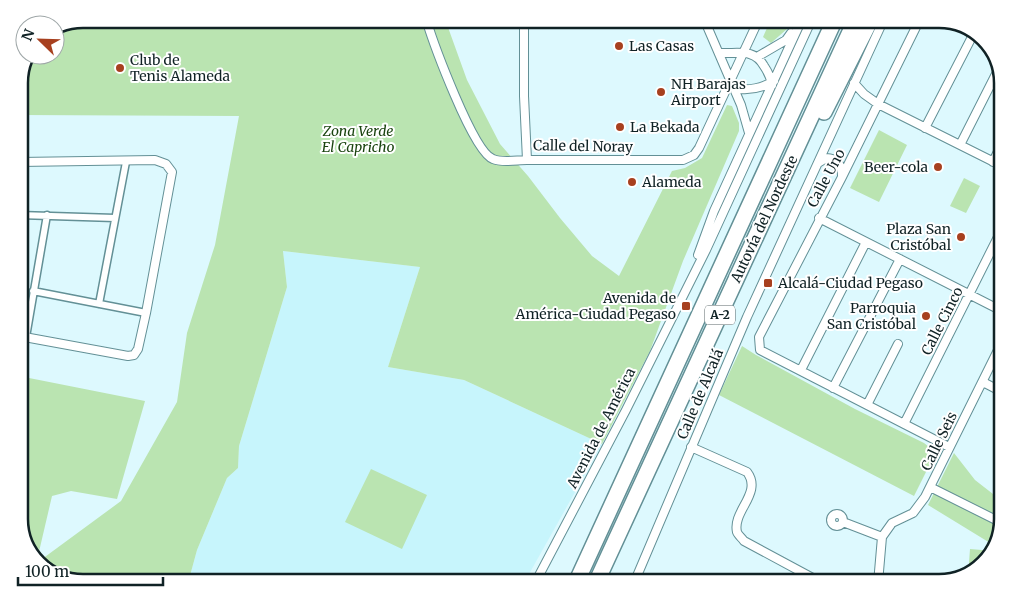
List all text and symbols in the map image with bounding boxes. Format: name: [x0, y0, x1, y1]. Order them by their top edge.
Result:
north arrow: [15, 15, 65, 65]
text: N: [18, 26, 38, 44]
place label: Las Casas: [629, 37, 694, 55]
marker: Las Casas: [613, 40, 625, 52]
place label: Club de Tenis Alameda: [130, 51, 230, 85]
marker: Club de Tenis Alameda: [114, 62, 126, 74]
place label: NH Barajas Airport: [670, 75, 746, 109]
marker: NH Barajas Airport: [655, 86, 667, 98]
place label: La Bekada: [630, 118, 700, 136]
marker: La Bekada: [614, 121, 626, 133]
park label: Zona Verde El Capricho: [322, 122, 394, 156]
street label: Calle del Noray: [533, 136, 634, 156]
street label: Calle Uno: [803, 146, 849, 210]
street label: Autovía del Nordeste: [726, 152, 801, 286]
place label: Beer-cola: [864, 158, 928, 176]
marker: Beer-cola: [932, 161, 944, 173]
place label: Alameda: [641, 173, 702, 191]
marker: Alameda: [626, 176, 638, 188]
place label: Plaza San Cristóbal: [886, 220, 952, 254]
marker: Plaza San Cristóbal: [955, 231, 967, 243]
place label: Alcalá-Ciudad Pegaso: [777, 274, 923, 292]
marker: Alcalá-Ciudad Pegaso: [762, 277, 774, 289]
street label: Calle Cinco: [917, 284, 967, 358]
place label: Avenida de América-Ciudad Pegaso: [515, 289, 676, 323]
place label: Parroquia San Cristóbal: [827, 299, 917, 333]
marker: Avenida de América-Ciudad Pegaso: [680, 300, 692, 312]
road number: A-2: [705, 306, 735, 324]
marker: Parroquia San Cristóbal: [920, 310, 932, 322]
street label: Calle de Alcalá: [673, 346, 727, 442]
street label: Avenida de América: [562, 364, 639, 492]
street label: Calle Seis: [917, 408, 961, 473]
scale bar: [18, 554, 162, 586]
text: 100 m: [25, 562, 69, 581]

